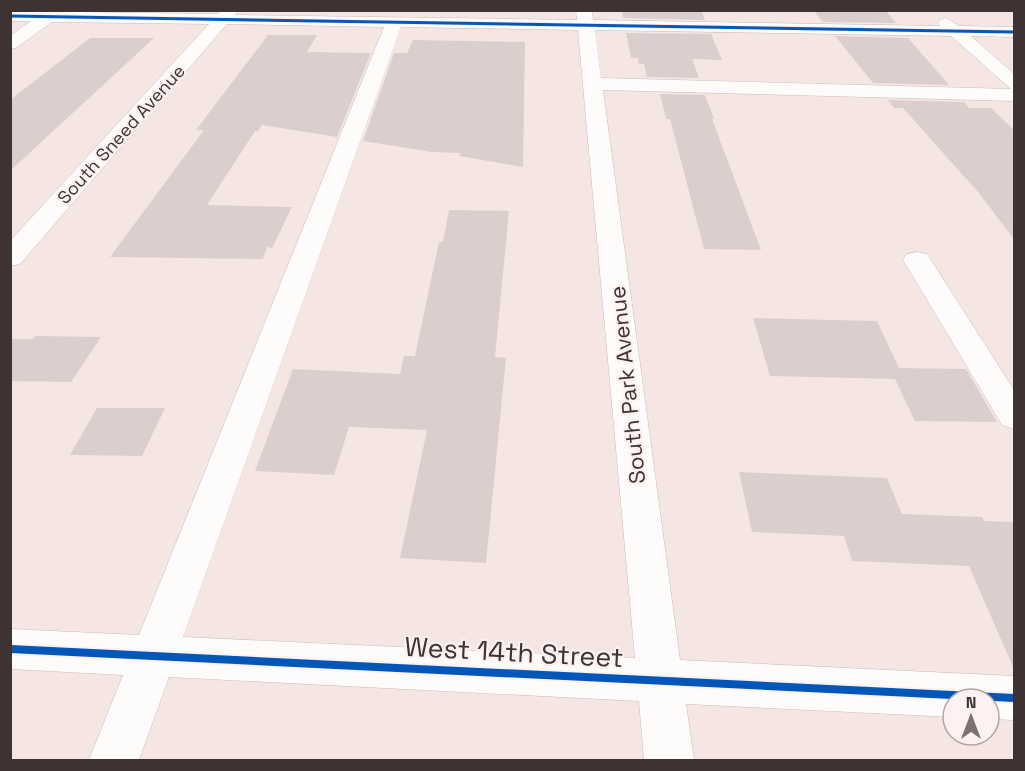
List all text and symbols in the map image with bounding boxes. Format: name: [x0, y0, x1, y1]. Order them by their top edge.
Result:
street label: South Sneed Avenue: [52, 59, 190, 209]
street label: South Park Avenue: [603, 285, 651, 485]
street label: West 14th Street: [404, 629, 624, 675]
north arrow: [941, 687, 1001, 747]
text: N: [966, 692, 976, 713]

